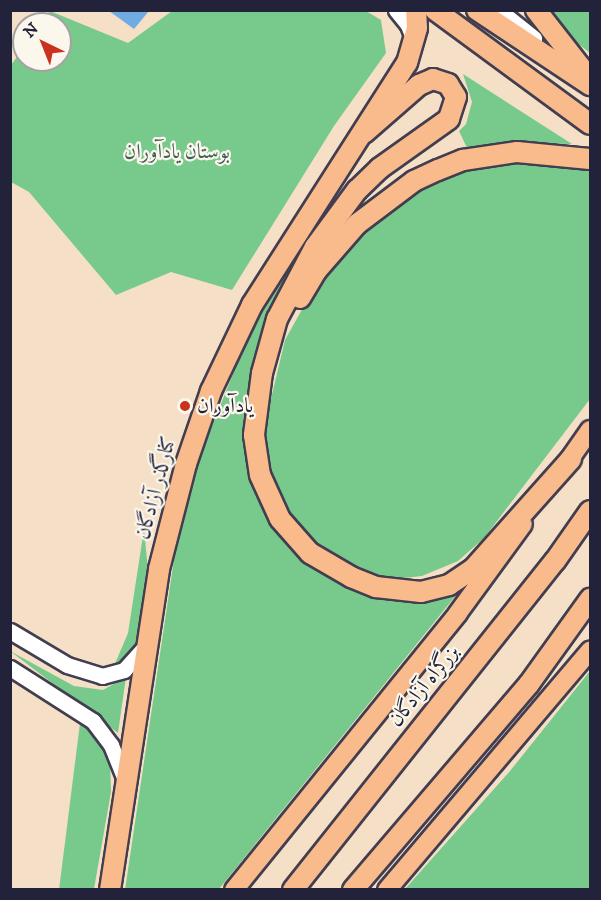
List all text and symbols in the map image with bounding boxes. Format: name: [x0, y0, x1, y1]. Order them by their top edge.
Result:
north arrow: [12, 12, 72, 72]
text: N: [19, 19, 43, 42]
park label: بوستان یادآوران: [124, 139, 230, 165]
place label: یادآوران: [197, 393, 253, 419]
marker: یادآوران: [178, 399, 192, 413]
street label: کنارگذر آزادگان: [130, 434, 182, 542]
street label: بزرگراه آزادگان: [383, 640, 465, 732]

